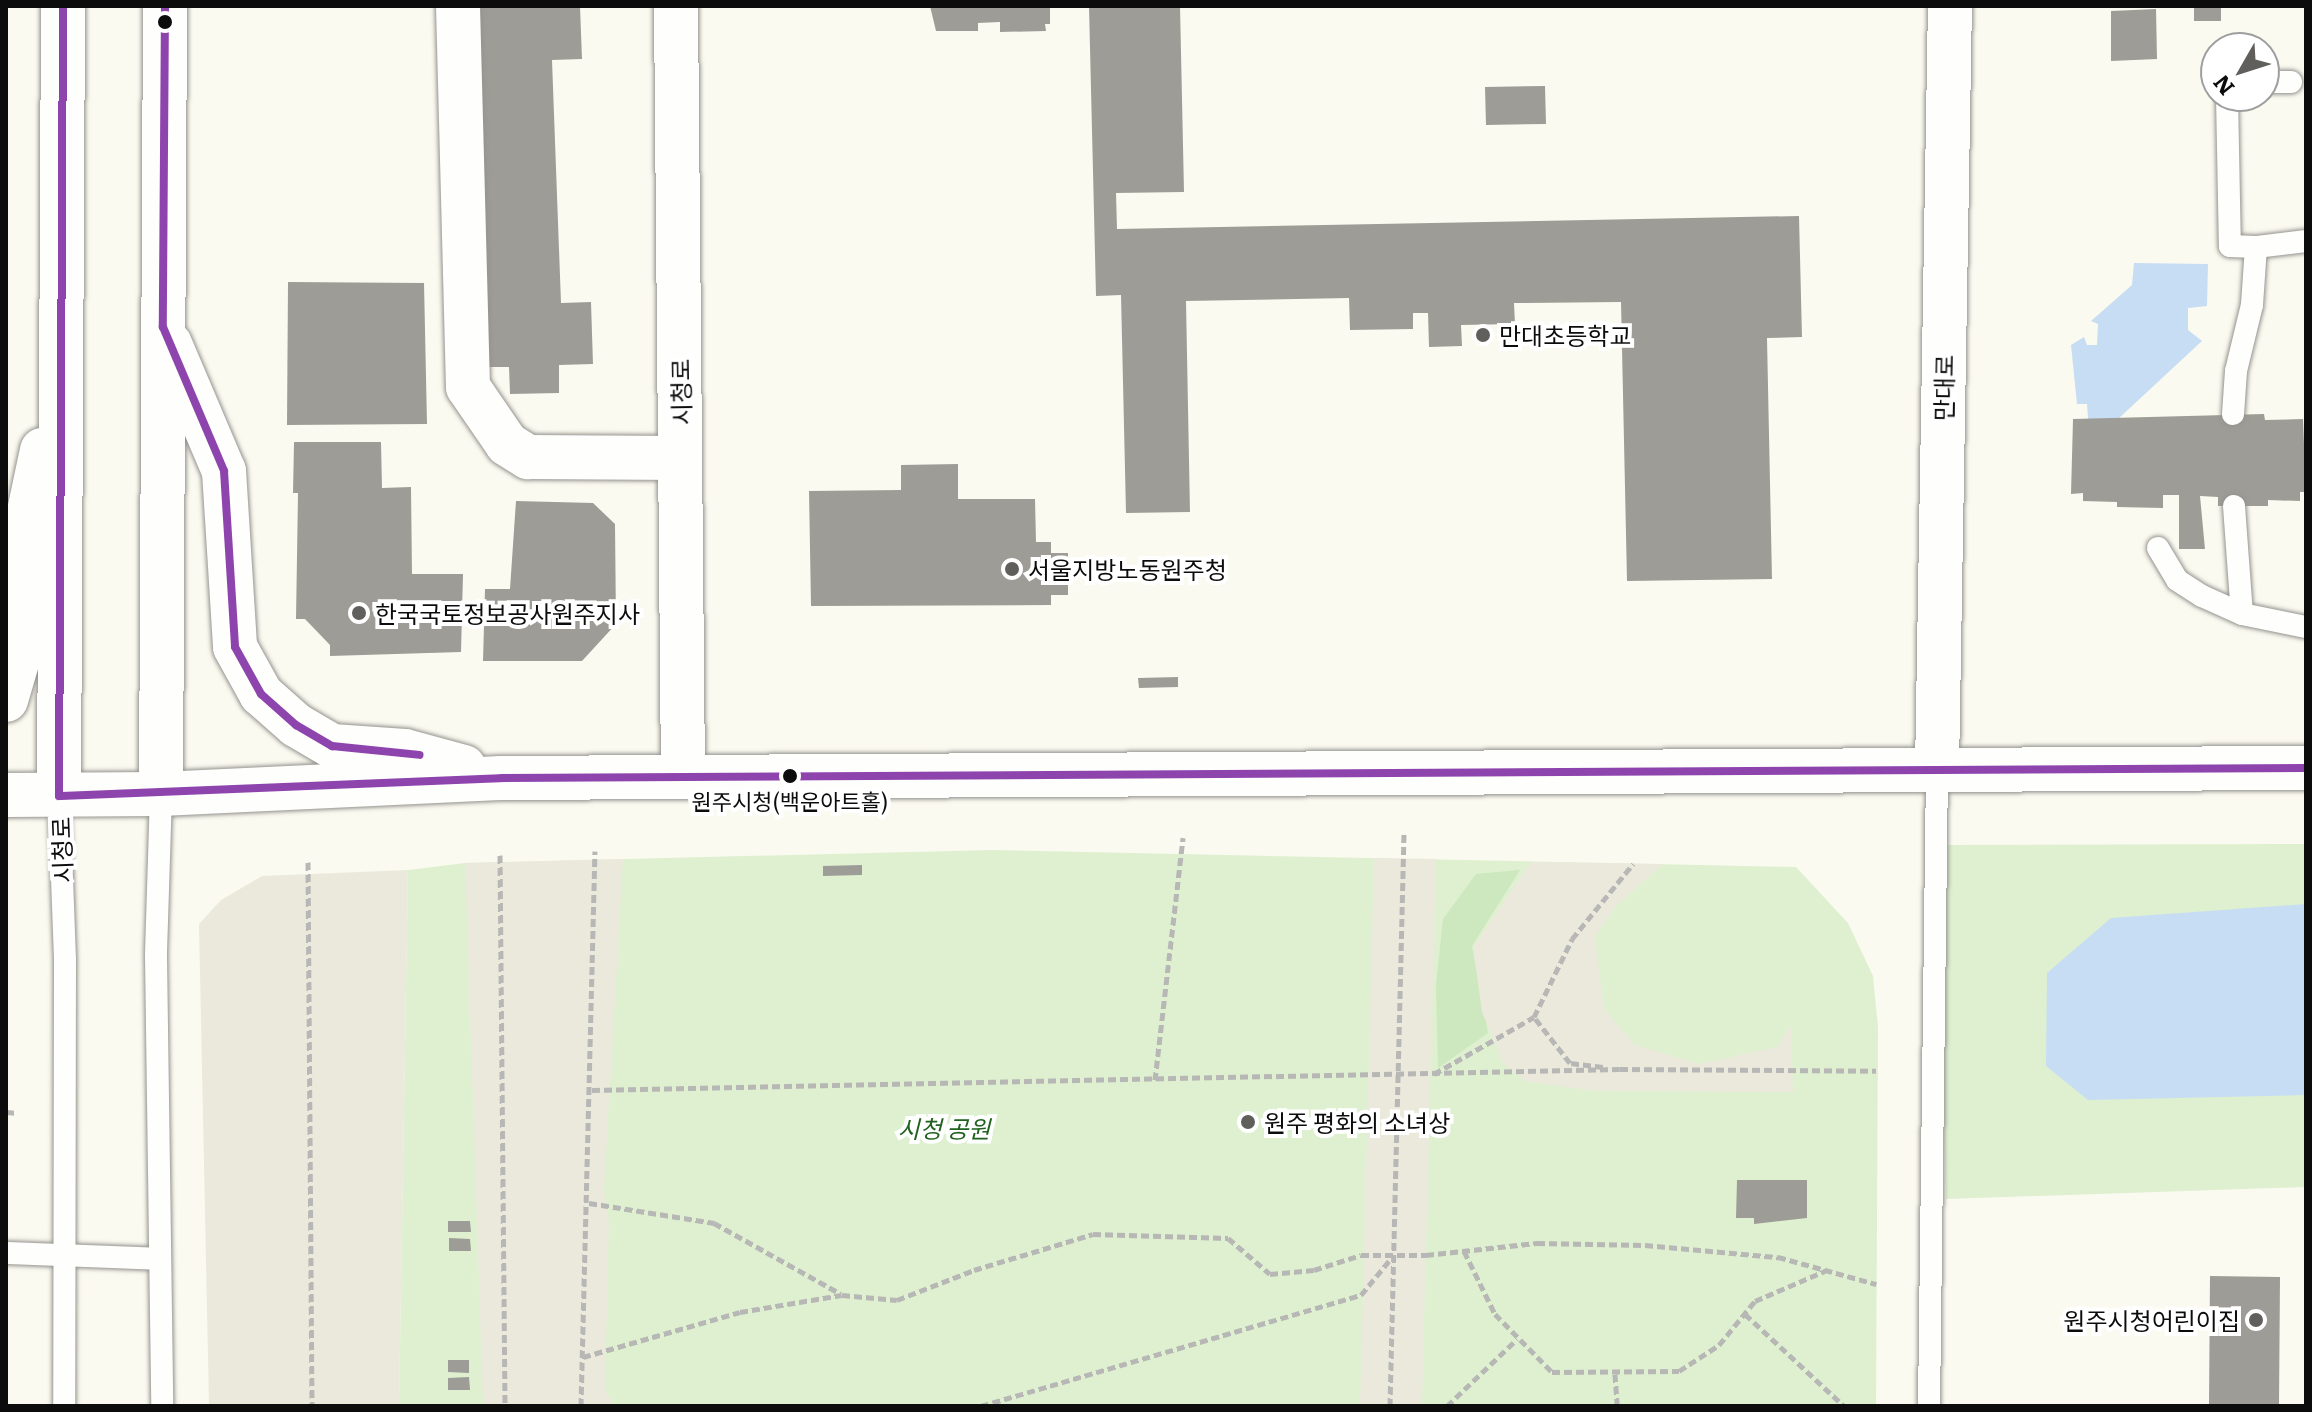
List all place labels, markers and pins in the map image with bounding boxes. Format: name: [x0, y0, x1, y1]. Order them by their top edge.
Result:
unlabelled marker: [157, 14, 173, 30]
place label: 만대초등학교: [1499, 321, 1631, 349]
marker: 만대초등학교: [1474, 326, 1492, 344]
place label: 서울지방노동원주청: [1028, 555, 1227, 583]
marker: 서울지방노동원주청: [1003, 560, 1021, 578]
place label: 한국국토정보공사원주지사: [375, 599, 640, 627]
marker: 한국국토정보공사원주지사: [350, 604, 368, 622]
marker: 원주시청(백운아트홀): [782, 768, 798, 784]
place label: 원주시청(백운아트홀): [692, 788, 888, 814]
place label: 원주 평화의 소녀상: [1264, 1108, 1450, 1136]
marker: 원주 평화의 소녀상: [1239, 1113, 1257, 1131]
place label: 원주시청어린이집: [2063, 1306, 2240, 1334]
marker: 원주시청어린이집: [2247, 1311, 2265, 1329]

